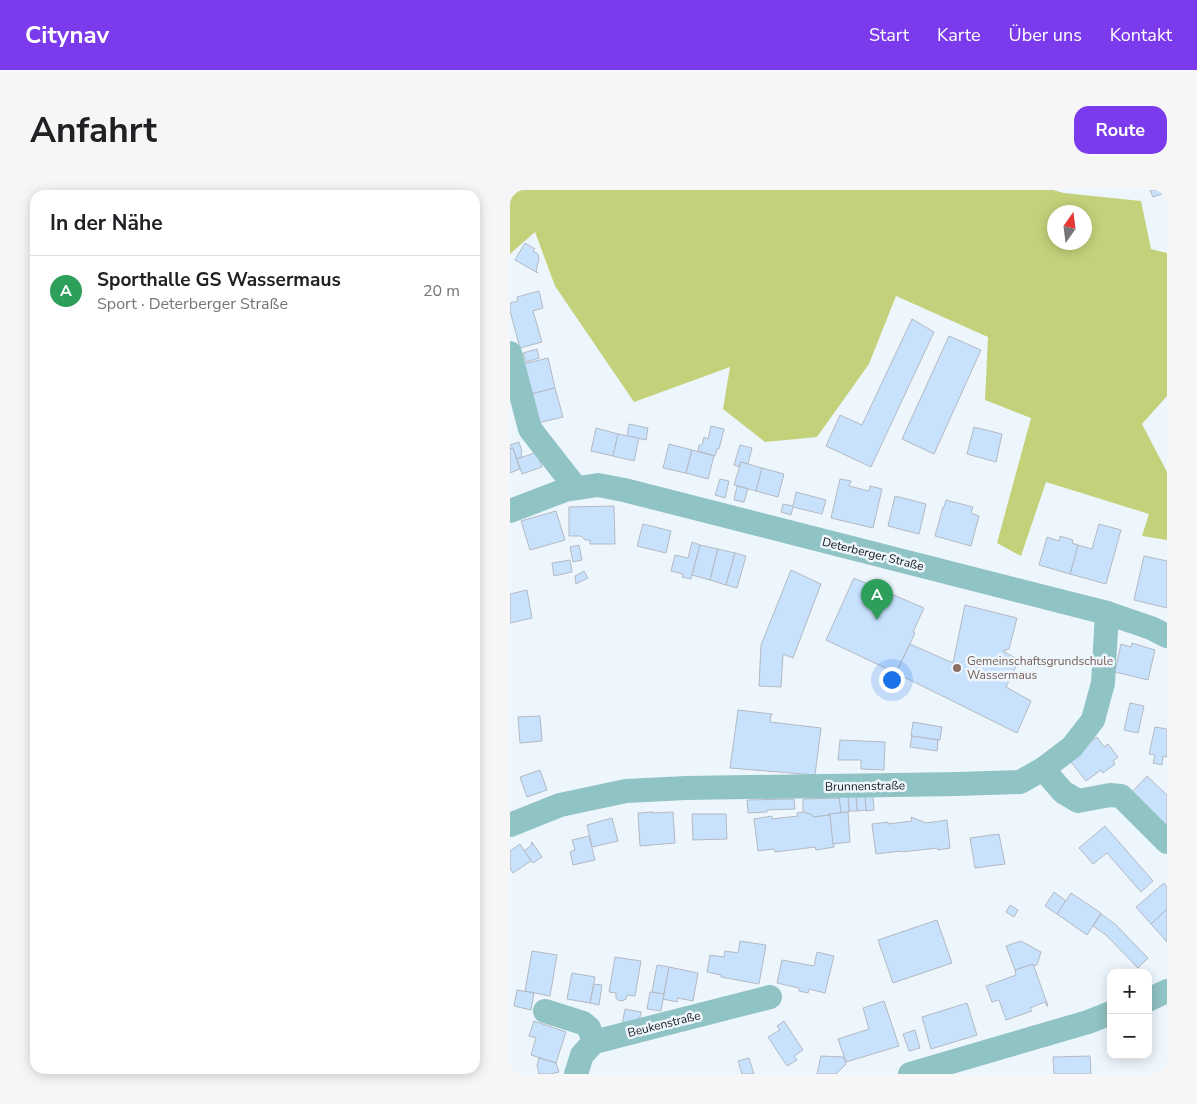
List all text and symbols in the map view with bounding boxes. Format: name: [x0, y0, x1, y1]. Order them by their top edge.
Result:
text: Citynav: [25, 19, 109, 51]
text: Start: [869, 23, 909, 47]
text: Karte: [937, 23, 981, 47]
text: Über uns: [1009, 23, 1082, 47]
text: Kontakt: [1110, 23, 1172, 47]
button: Route: [1074, 106, 1167, 154]
text: Anfahrt: [30, 107, 157, 154]
north arrow: [1047, 205, 1092, 250]
text: In der Nähe: [50, 209, 163, 237]
text: Sporthalle GS Wassermaus: [97, 267, 341, 293]
text: A: [60, 280, 72, 302]
text: 20 m: [423, 280, 460, 302]
text: Sport · Deterberger Straße: [97, 293, 288, 315]
street label: Deterberger Straße: [820, 534, 926, 574]
pin: A: [861, 579, 893, 620]
place label: Gemeinschaftsgrundschule Wassermaus: [967, 653, 1113, 683]
marker: Gemeinschaftsgrundschule Wassermaus: [951, 662, 963, 674]
your location: [879, 667, 905, 693]
street label: Brunnenstraße: [825, 777, 905, 795]
map controls: [1107, 969, 1152, 1059]
button: +: [1107, 969, 1152, 1014]
street label: Beukenstraße: [626, 1007, 702, 1041]
button: −: [1107, 1014, 1152, 1059]

